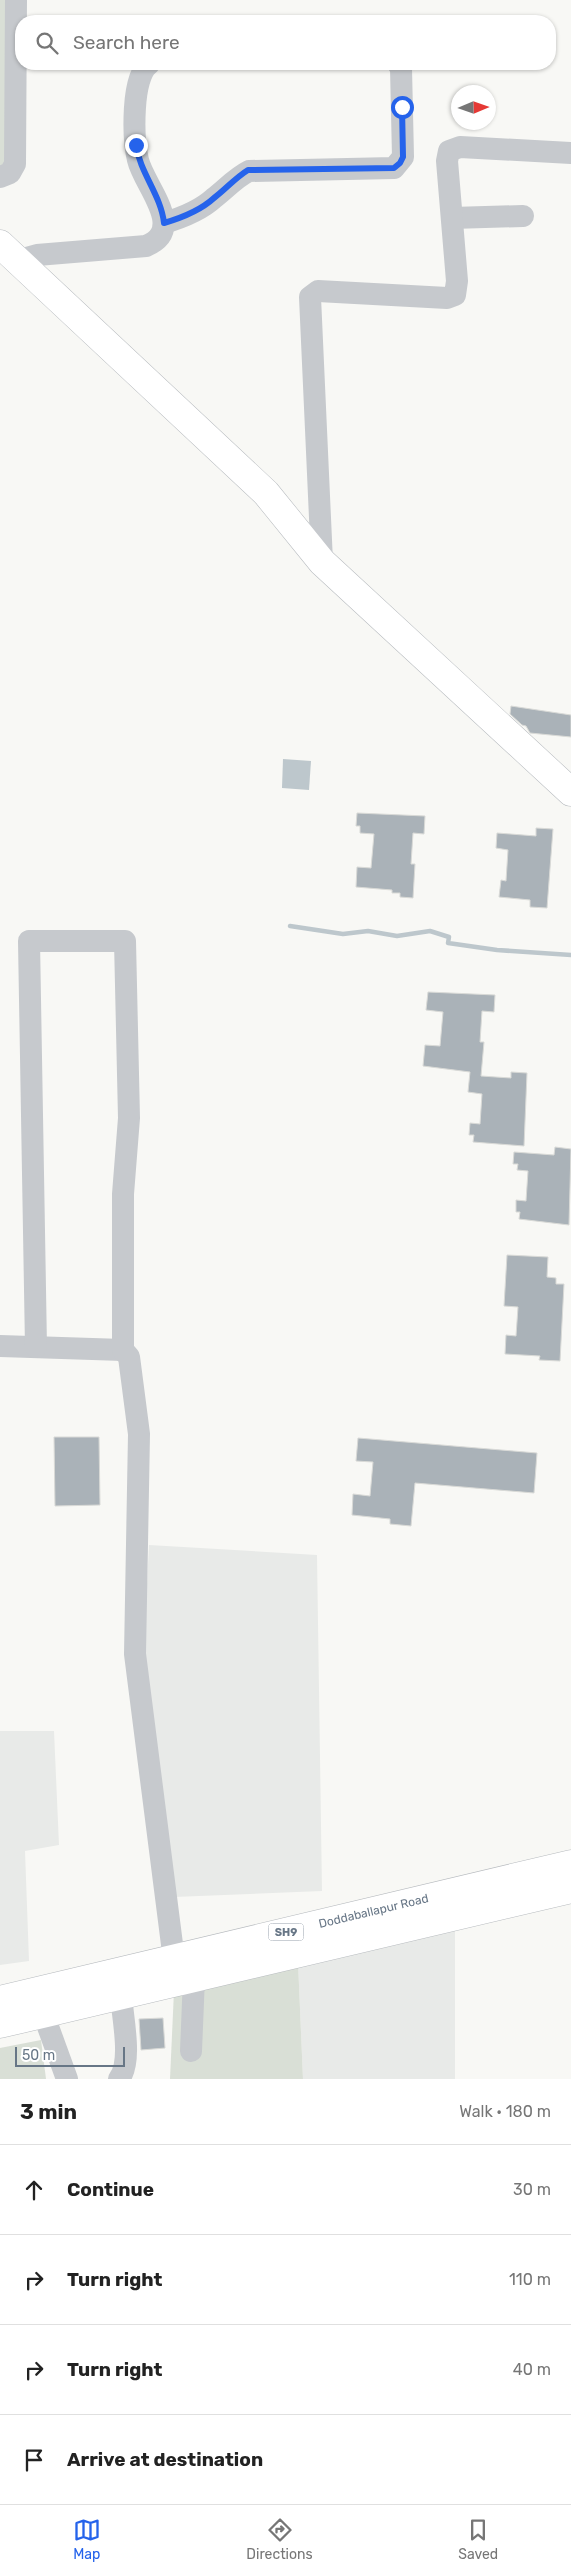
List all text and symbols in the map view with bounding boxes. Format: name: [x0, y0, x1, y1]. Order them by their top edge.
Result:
search box: [15, 15, 556, 70]
icon: search: [33, 29, 61, 57]
text: Search here: [73, 31, 180, 54]
north arrow: [451, 85, 496, 130]
route start: [391, 96, 414, 119]
route end: [125, 134, 148, 157]
street label: Doddaballapur Road: [317, 1891, 430, 1931]
road number: SH9: [268, 1924, 304, 1940]
scale bar: [15, 2044, 125, 2067]
text: 50 m: [22, 2047, 55, 2064]
text: 3 min: [20, 2099, 77, 2124]
text: Walk · 180 m: [459, 2102, 551, 2121]
icon: ahead: [20, 2176, 48, 2204]
text: Continue: [67, 2178, 154, 2201]
text: 30 m: [513, 2180, 551, 2199]
icon: right: [20, 2266, 48, 2294]
text: Turn right: [67, 2268, 162, 2291]
text: 110 m: [509, 2270, 551, 2289]
icon: right: [20, 2356, 48, 2384]
text: Turn right: [67, 2358, 162, 2381]
text: 40 m: [513, 2360, 551, 2379]
icon: arrive: [20, 2446, 48, 2474]
text: Arrive at destination: [67, 2448, 263, 2471]
tab: Map: [73, 2516, 101, 2563]
tab: Directions: [246, 2516, 313, 2563]
tab: Saved: [458, 2516, 498, 2563]

